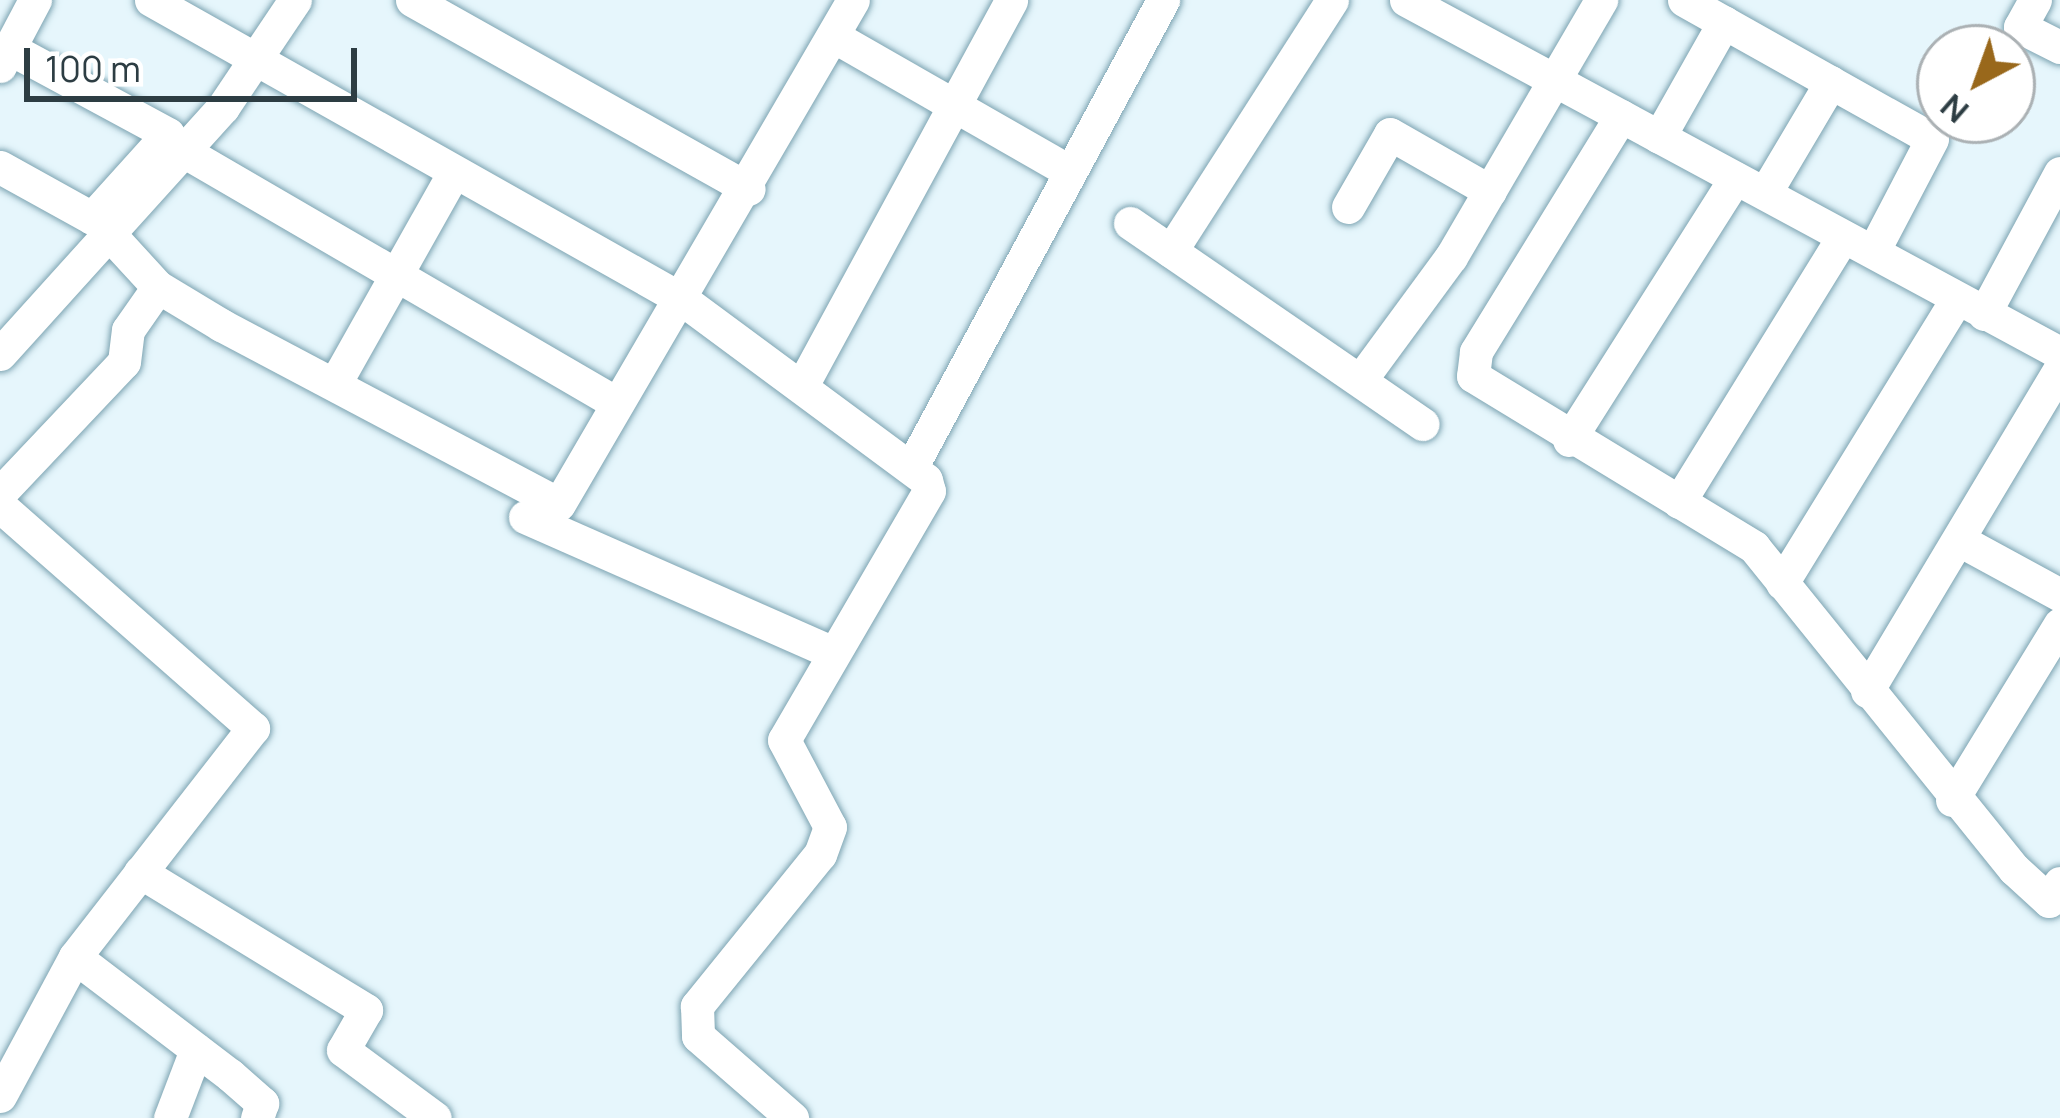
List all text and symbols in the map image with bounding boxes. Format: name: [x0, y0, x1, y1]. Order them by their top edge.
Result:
scale bar: [30, 24, 363, 98]
north arrow: [1916, 24, 2036, 144]
text: 100 m: [45, 44, 141, 93]
text: N: [1930, 85, 1978, 134]

